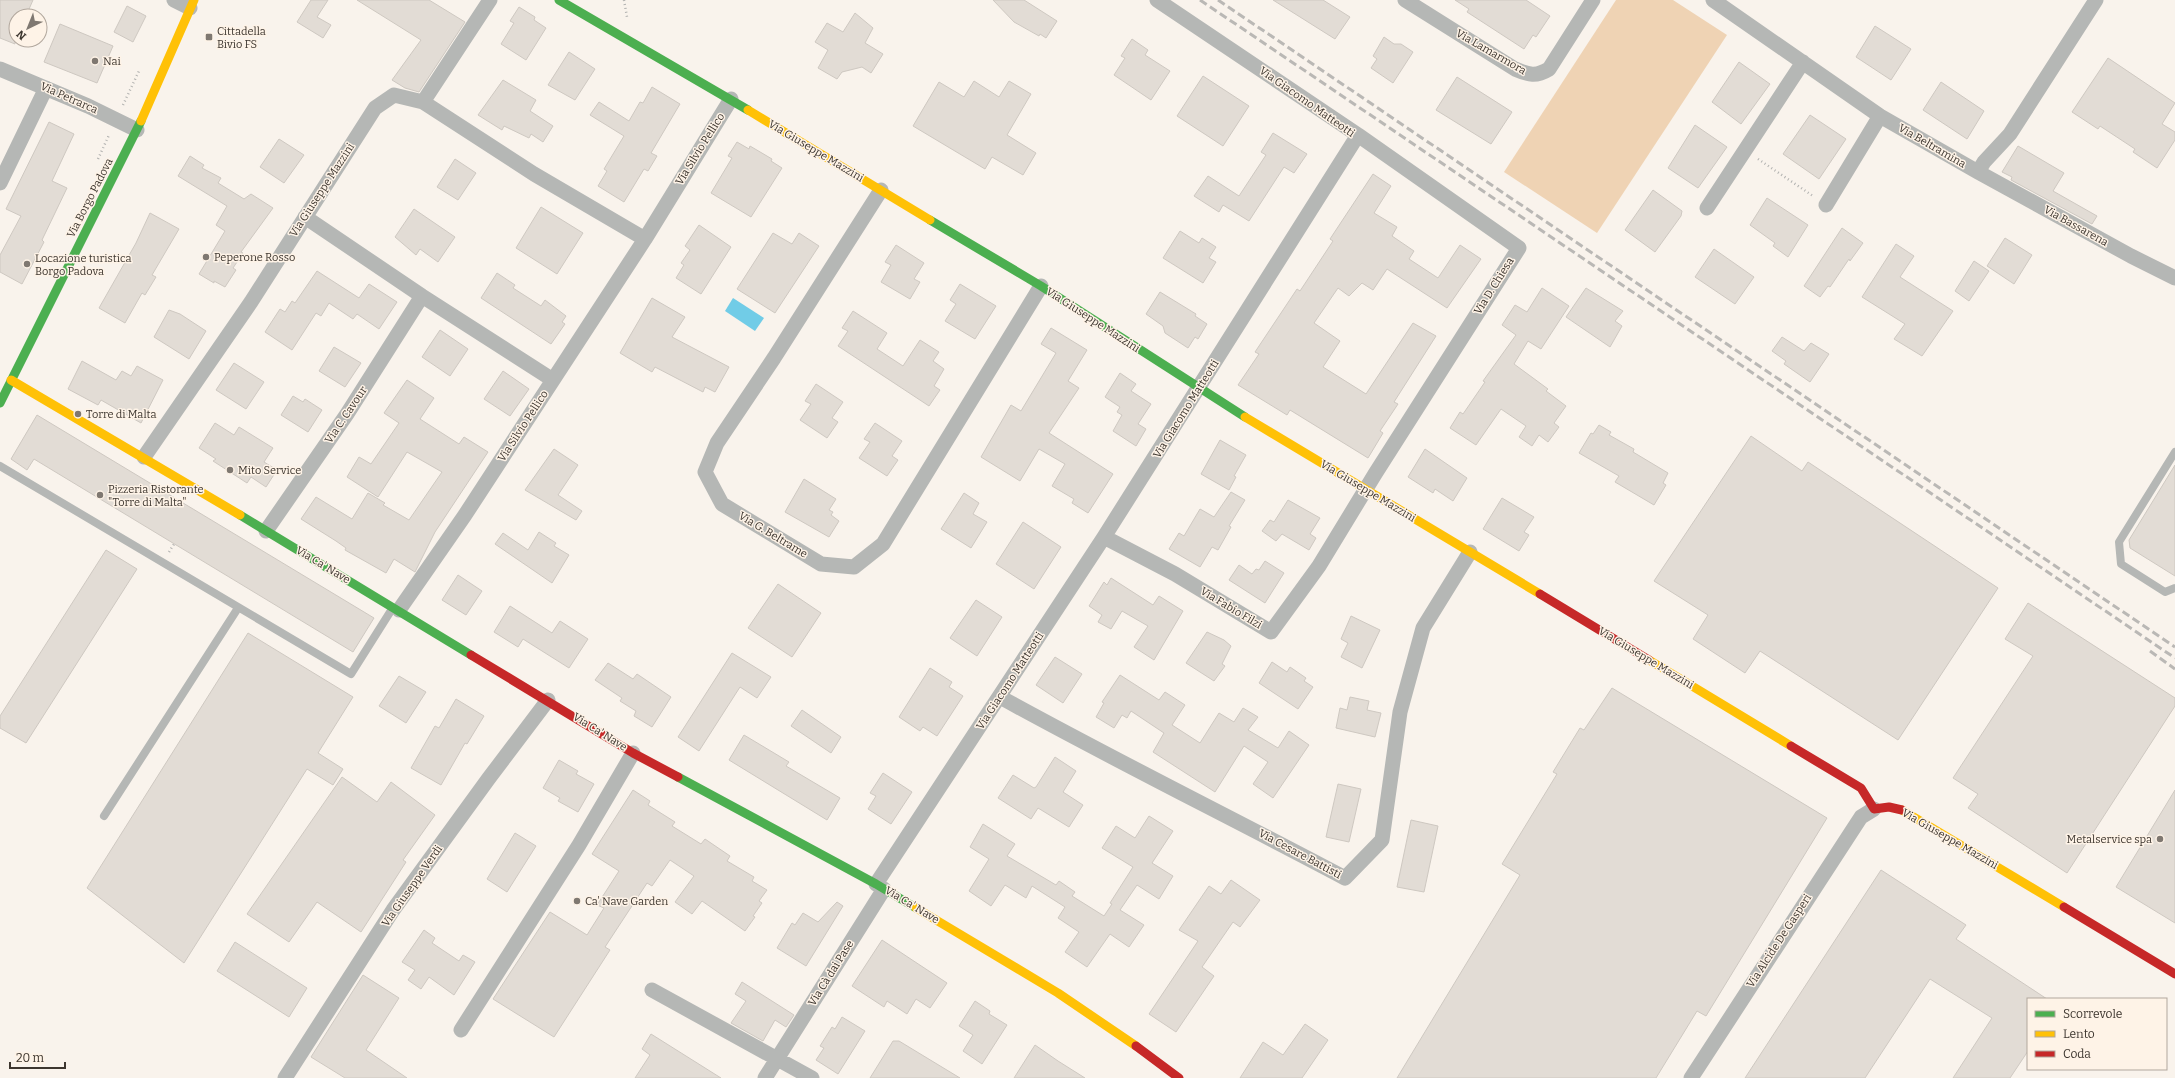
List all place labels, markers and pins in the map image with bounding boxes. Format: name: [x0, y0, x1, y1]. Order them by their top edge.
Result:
place label: Cittadella Bivio FS: [217, 25, 266, 51]
marker: Cittadella Bivio FS: [204, 32, 214, 42]
place label: Nai: [103, 55, 122, 68]
marker: Nai: [90, 56, 100, 66]
place label: Peperone Rosso: [214, 251, 295, 264]
place label: Locazione turistica Borgo Padova: [35, 252, 132, 278]
marker: Peperone Rosso: [201, 252, 211, 262]
marker: Locazione turistica Borgo Padova: [22, 259, 32, 269]
place label: Torre di Malta: [86, 408, 156, 421]
marker: Torre di Malta: [73, 409, 83, 419]
place label: Mito Service: [238, 464, 301, 477]
marker: Mito Service: [225, 465, 235, 475]
place label: Pizzeria Ristorante "Torre di Malta": [108, 483, 204, 509]
marker: Pizzeria Ristorante "Torre di Malta": [95, 490, 105, 500]
place label: Metalservice spa: [2067, 833, 2152, 846]
marker: Metalservice spa: [2155, 834, 2165, 844]
place label: Ca' Nave Garden: [585, 895, 668, 908]
marker: Ca' Nave Garden: [572, 896, 582, 906]

